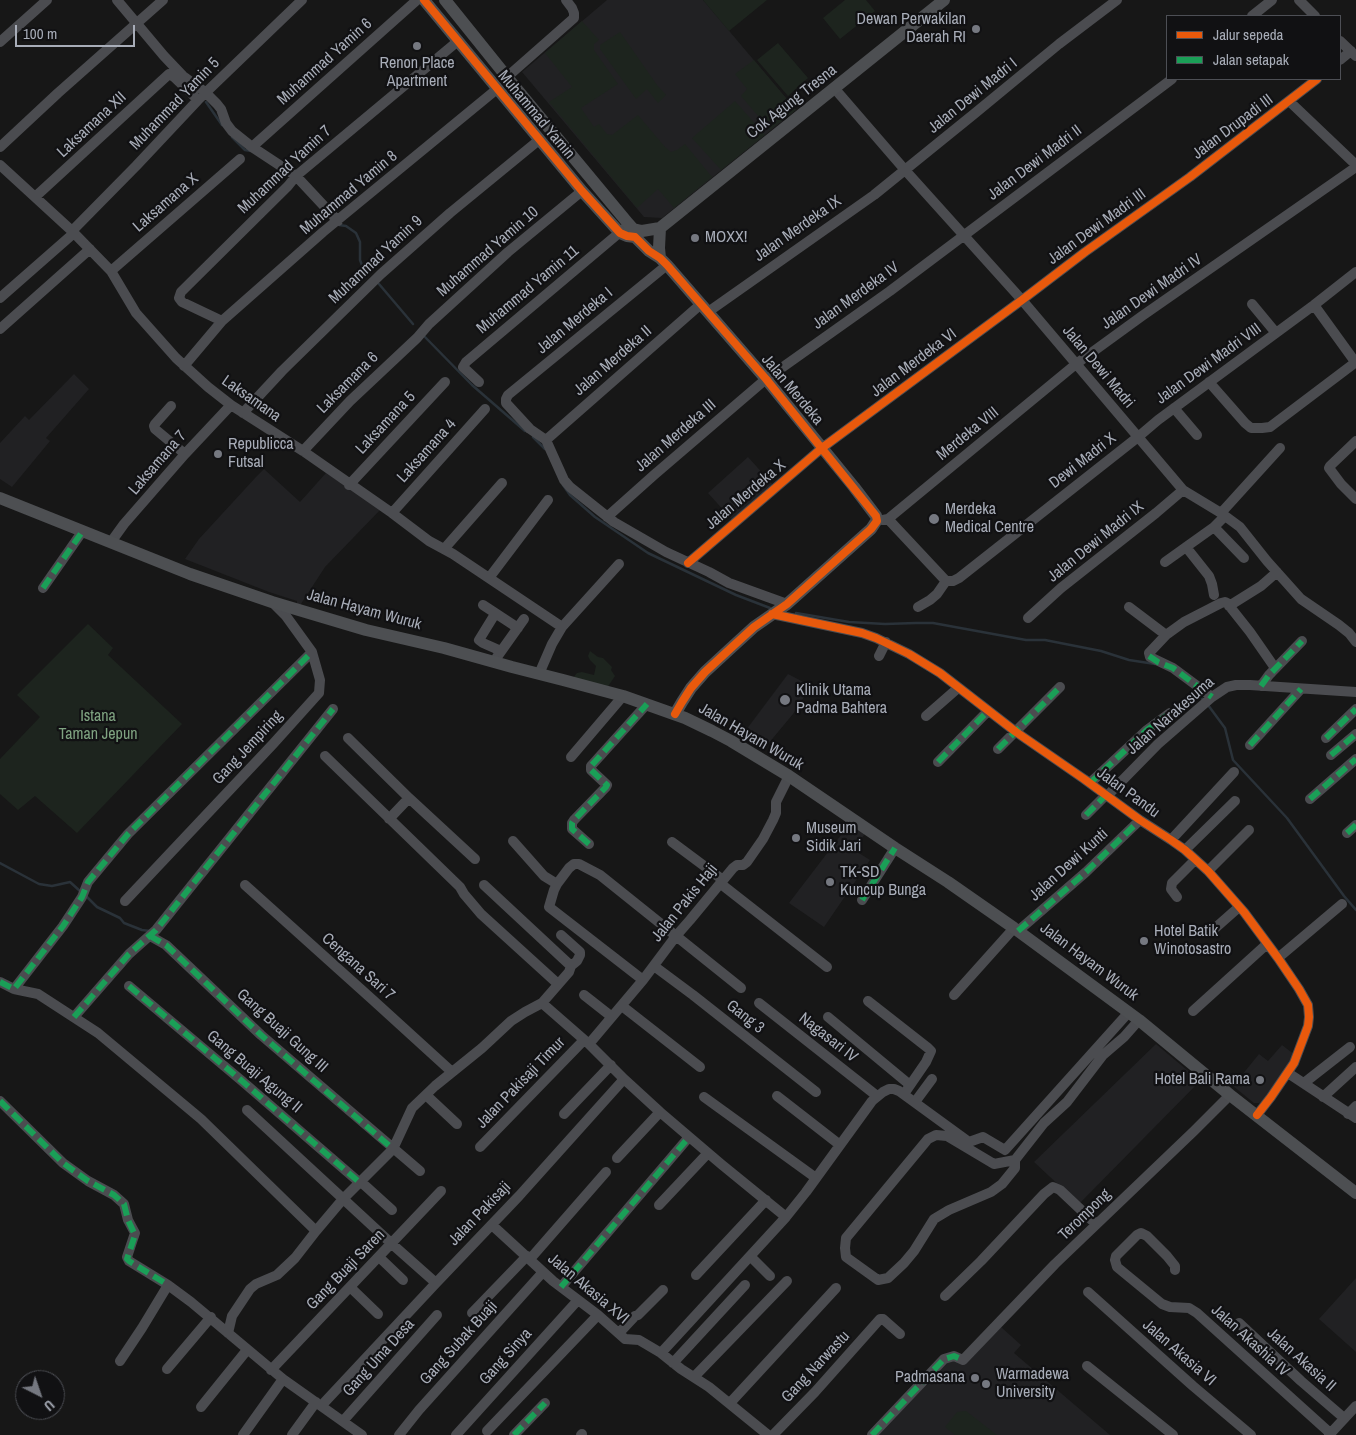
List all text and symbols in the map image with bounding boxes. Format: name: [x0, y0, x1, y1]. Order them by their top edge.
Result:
place label: Dewan Perwakilan Daerah RI: [857, 10, 966, 48]
street label: Muhammad Yamin 6: [274, 14, 376, 110]
scale bar: [18, 15, 138, 47]
legend: [1166, 15, 1341, 80]
text: 100 m: [23, 23, 57, 44]
marker: Dewan Perwakilan Daerah RI: [970, 23, 982, 35]
text: Jalur sepeda: [1213, 24, 1283, 45]
marker: Renon Place Apartment: [411, 40, 423, 52]
text: Jalan setapak: [1213, 49, 1289, 70]
street label: Muhammad Yamin 5: [126, 54, 224, 154]
place label: Renon Place Apartment: [379, 54, 455, 92]
street label: Jalan Dewi Madri I: [924, 54, 1022, 138]
street label: Cok Agung Tresna: [743, 61, 841, 143]
street label: Muhammad Yamin: [493, 67, 579, 163]
street label: Laksamana XII: [53, 88, 131, 162]
street label: Jalan Drupadi III: [1189, 90, 1277, 164]
street label: Jalan Dewi Madri II: [984, 121, 1086, 205]
street label: Muhammad Yamin 7: [234, 122, 336, 218]
street label: Muhammad Yamin 8: [297, 147, 401, 239]
street label: Laksamana X: [129, 169, 203, 237]
street label: Jalan Dewi Madri III: [1044, 185, 1150, 269]
street label: Jalan Merdeka IX: [751, 192, 845, 266]
street label: Muhammad Yamin 10: [433, 203, 543, 301]
street label: Muhammad Yamin 9: [325, 212, 427, 308]
place label: MOXX!: [705, 228, 747, 248]
marker: MOXX!: [689, 232, 701, 244]
street label: Muhammad Yamin 11: [473, 242, 583, 338]
street label: Jalan Dewi Madri IV: [1098, 250, 1206, 334]
street label: Jalan Merdeka IV: [809, 258, 903, 334]
street label: Jalan Merdeka I: [533, 284, 617, 358]
street label: Jalan Dewi Madri VIII: [1153, 319, 1265, 409]
street label: Jalan Merdeka II: [570, 322, 656, 400]
street label: Jalan Dewi Madri: [1058, 322, 1138, 412]
street label: Jalan Merdeka VI: [867, 325, 961, 401]
street label: Laksamana 6: [313, 348, 383, 418]
street label: Jalan Merdeka: [757, 351, 827, 429]
street label: Laksamana: [218, 372, 284, 426]
street label: Laksamana 5: [352, 388, 420, 458]
street label: Jalan Merdeka III: [632, 396, 720, 476]
street label: Merdeka VIII: [933, 403, 1003, 465]
street label: Laksamana 4: [394, 415, 460, 487]
street label: Laksamana 7: [125, 427, 191, 499]
street label: Dewi Madri X: [1046, 429, 1120, 493]
place label: Republicca Futsal: [228, 435, 294, 473]
marker: Republicca Futsal: [212, 448, 224, 460]
street label: Jalan Merdeka X: [702, 456, 790, 534]
street label: Jalan Dewi Madri IX: [1044, 497, 1148, 587]
place label: Merdeka Medical Centre: [945, 500, 1034, 538]
marker: Merdeka Medical Centre: [927, 512, 941, 526]
street label: Jalan Hayam Wuruk: [305, 585, 423, 635]
street label: Jalan Narakesuma: [1123, 673, 1219, 759]
place label: Klinik Utama Padma Bahtera: [796, 681, 887, 719]
marker: Klinik Utama Padma Bahtera: [778, 693, 792, 707]
street label: Jalan Hayam Wuruk: [695, 699, 807, 775]
park label: Istana Taman Jepun: [58, 707, 138, 745]
street label: Gang Jempiring: [209, 707, 287, 789]
street label: Jalan Pandu: [1093, 764, 1163, 822]
place label: Museum Sidik Jari: [806, 819, 861, 857]
street label: Jalan Dewi Kunti: [1026, 825, 1112, 905]
marker: Museum Sidik Jari: [790, 832, 802, 844]
street label: Jalan Pakis Haji: [648, 860, 722, 946]
place label: TK-SD Kuncup Bunga: [840, 863, 926, 901]
marker: TK-SD Kuncup Bunga: [824, 876, 836, 888]
street label: Jalan Hayam Wuruk: [1036, 919, 1142, 1005]
place label: Hotel Batik Winotosastro: [1154, 922, 1231, 960]
street label: Cengana Sari 7: [317, 929, 399, 1005]
marker: Hotel Batik Winotosastro: [1138, 935, 1150, 947]
street label: Gang Buaji Gung III: [232, 985, 332, 1077]
street label: Gang 3: [722, 996, 768, 1038]
street label: Nagasari IV: [795, 1009, 861, 1067]
street label: Gang Buaji Agung II: [203, 1027, 305, 1117]
street label: Jalan Pakisaji Timur: [473, 1033, 569, 1133]
place label: Hotel Bali Rama: [1154, 1070, 1250, 1090]
marker: Hotel Bali Rama: [1254, 1074, 1266, 1086]
street label: Jalan Pakisaji: [445, 1178, 515, 1250]
street label: Terompong: [1055, 1185, 1115, 1245]
street label: Gang Buaji Saren: [303, 1226, 389, 1314]
street label: Jalan Akasia XVI: [544, 1250, 632, 1328]
street label: Gang Subak Buaji: [416, 1297, 502, 1389]
street label: Jalan Akashia IV: [1207, 1301, 1293, 1381]
street label: Gang Uma Desa: [339, 1315, 419, 1401]
street label: Jalan Akasia VI: [1138, 1316, 1220, 1390]
street label: Jalan Akasia II: [1263, 1324, 1339, 1396]
street label: Gang Sinya: [476, 1325, 536, 1389]
street label: Gang Narwastu: [778, 1327, 854, 1407]
place label: Warmadewa University: [996, 1365, 1069, 1403]
place label: Padmasana: [895, 1368, 965, 1388]
north arrow: [15, 1370, 65, 1420]
marker: Padmasana: [969, 1372, 981, 1384]
marker: Warmadewa University: [980, 1378, 992, 1390]
text: U: [40, 1396, 58, 1415]

